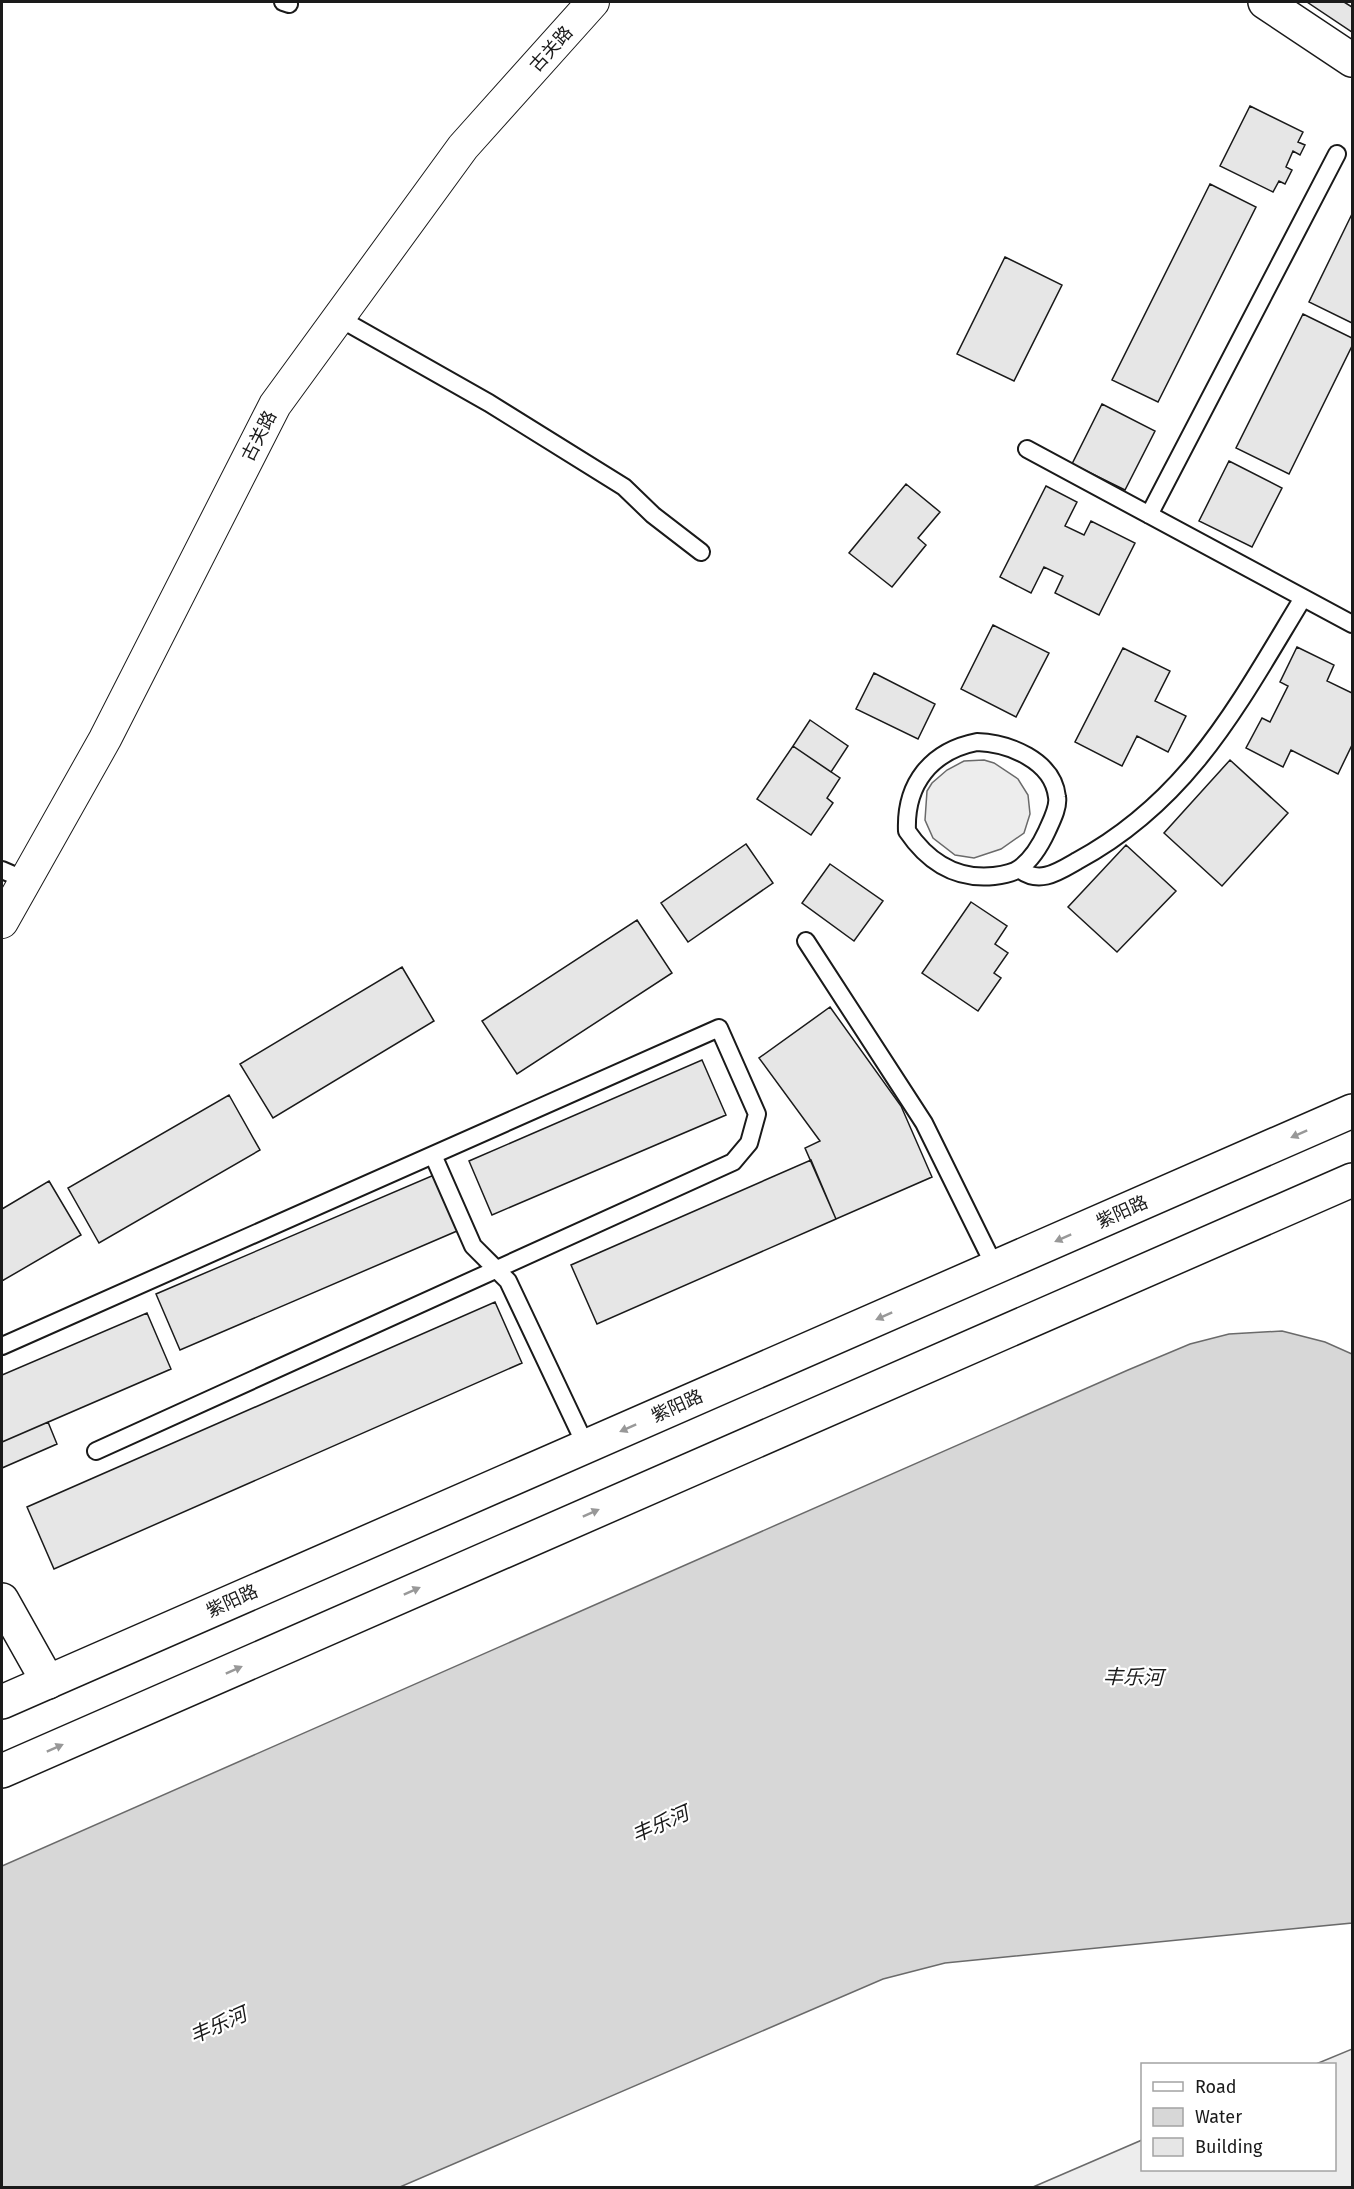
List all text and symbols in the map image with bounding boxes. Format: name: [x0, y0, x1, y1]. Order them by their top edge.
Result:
street label: 古关路: [525, 22, 577, 76]
street label: 古关路: [237, 407, 281, 465]
one-way arrow: [1290, 1130, 1308, 1139]
street label: 紫阳路: [1093, 1191, 1151, 1233]
one-way arrow: [1054, 1233, 1071, 1242]
one-way arrow: [875, 1312, 893, 1321]
street label: 紫阳路: [648, 1385, 706, 1427]
one-way arrow: [620, 1423, 637, 1432]
one-way arrow: [582, 1508, 600, 1517]
street label: 紫阳路: [203, 1580, 261, 1622]
one-way arrow: [404, 1587, 421, 1596]
water label: 丰乐河: [1103, 1664, 1167, 1690]
one-way arrow: [225, 1665, 242, 1674]
one-way arrow: [46, 1742, 64, 1752]
water label: 丰乐河: [628, 1799, 696, 1847]
water label: 丰乐河: [186, 2000, 254, 2048]
legend: [1141, 2063, 1336, 2171]
text: Road: [1195, 2076, 1237, 2098]
text: Water: [1195, 2106, 1242, 2128]
text: Building: [1195, 2136, 1263, 2158]

